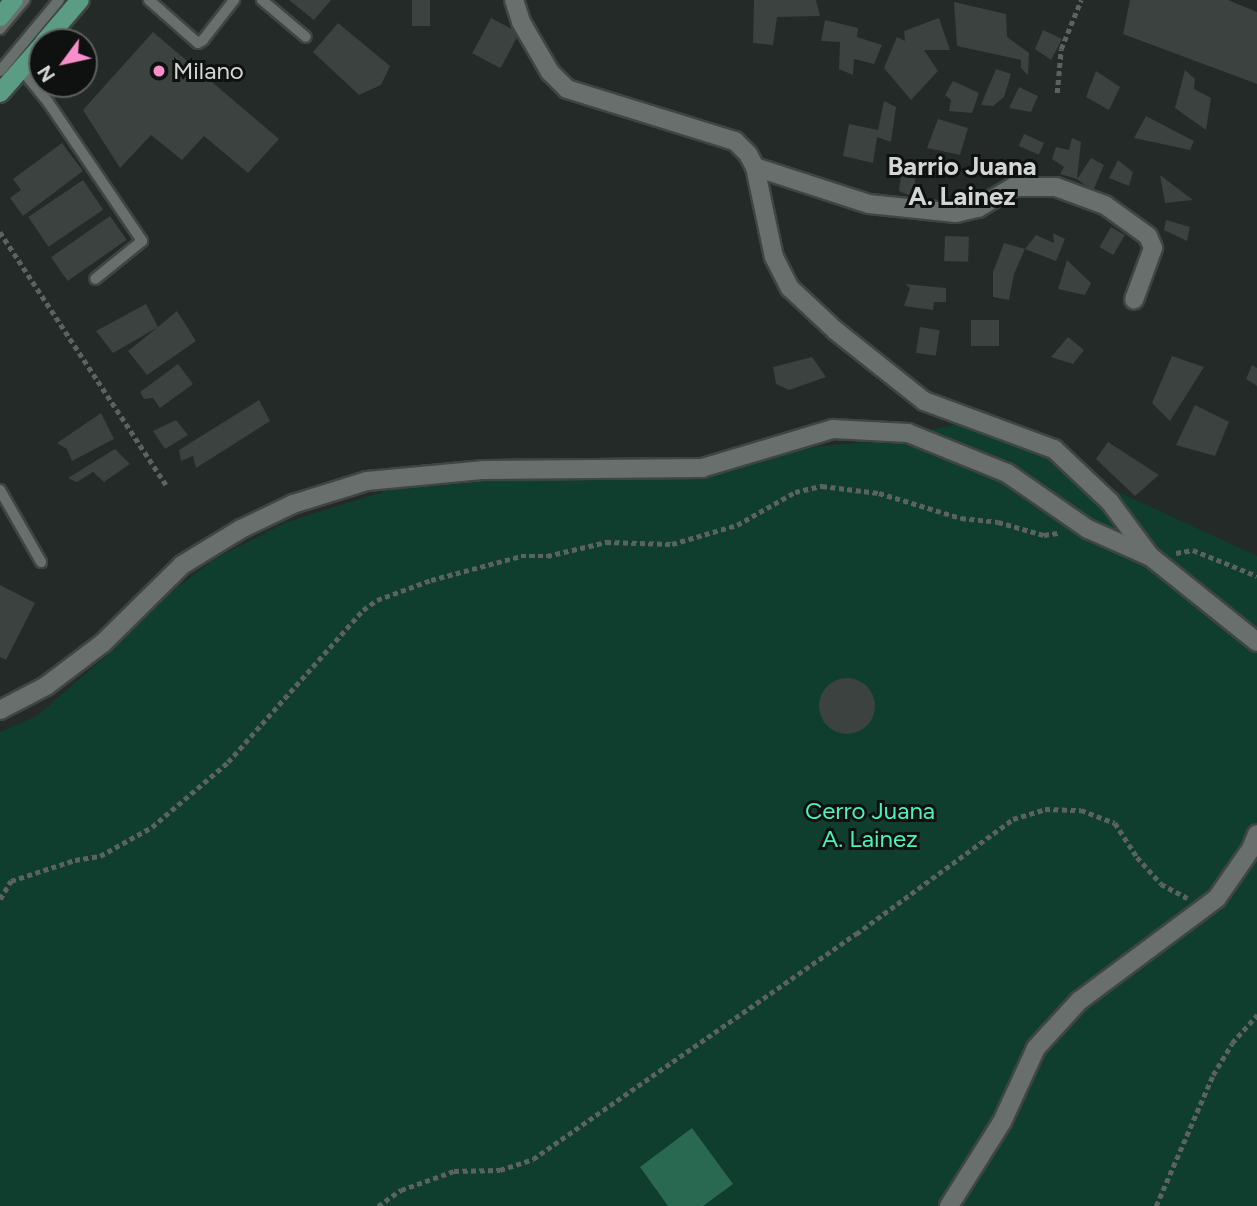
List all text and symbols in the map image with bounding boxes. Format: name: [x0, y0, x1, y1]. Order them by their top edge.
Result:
north arrow: [28, 28, 98, 98]
place label: Milano: [173, 57, 244, 85]
text: N: [33, 61, 60, 86]
marker: Milano: [151, 63, 167, 79]
district label: Barrio Juana A. Lainez: [887, 151, 1037, 212]
park label: Cerro Juana A. Lainez: [805, 797, 935, 853]

